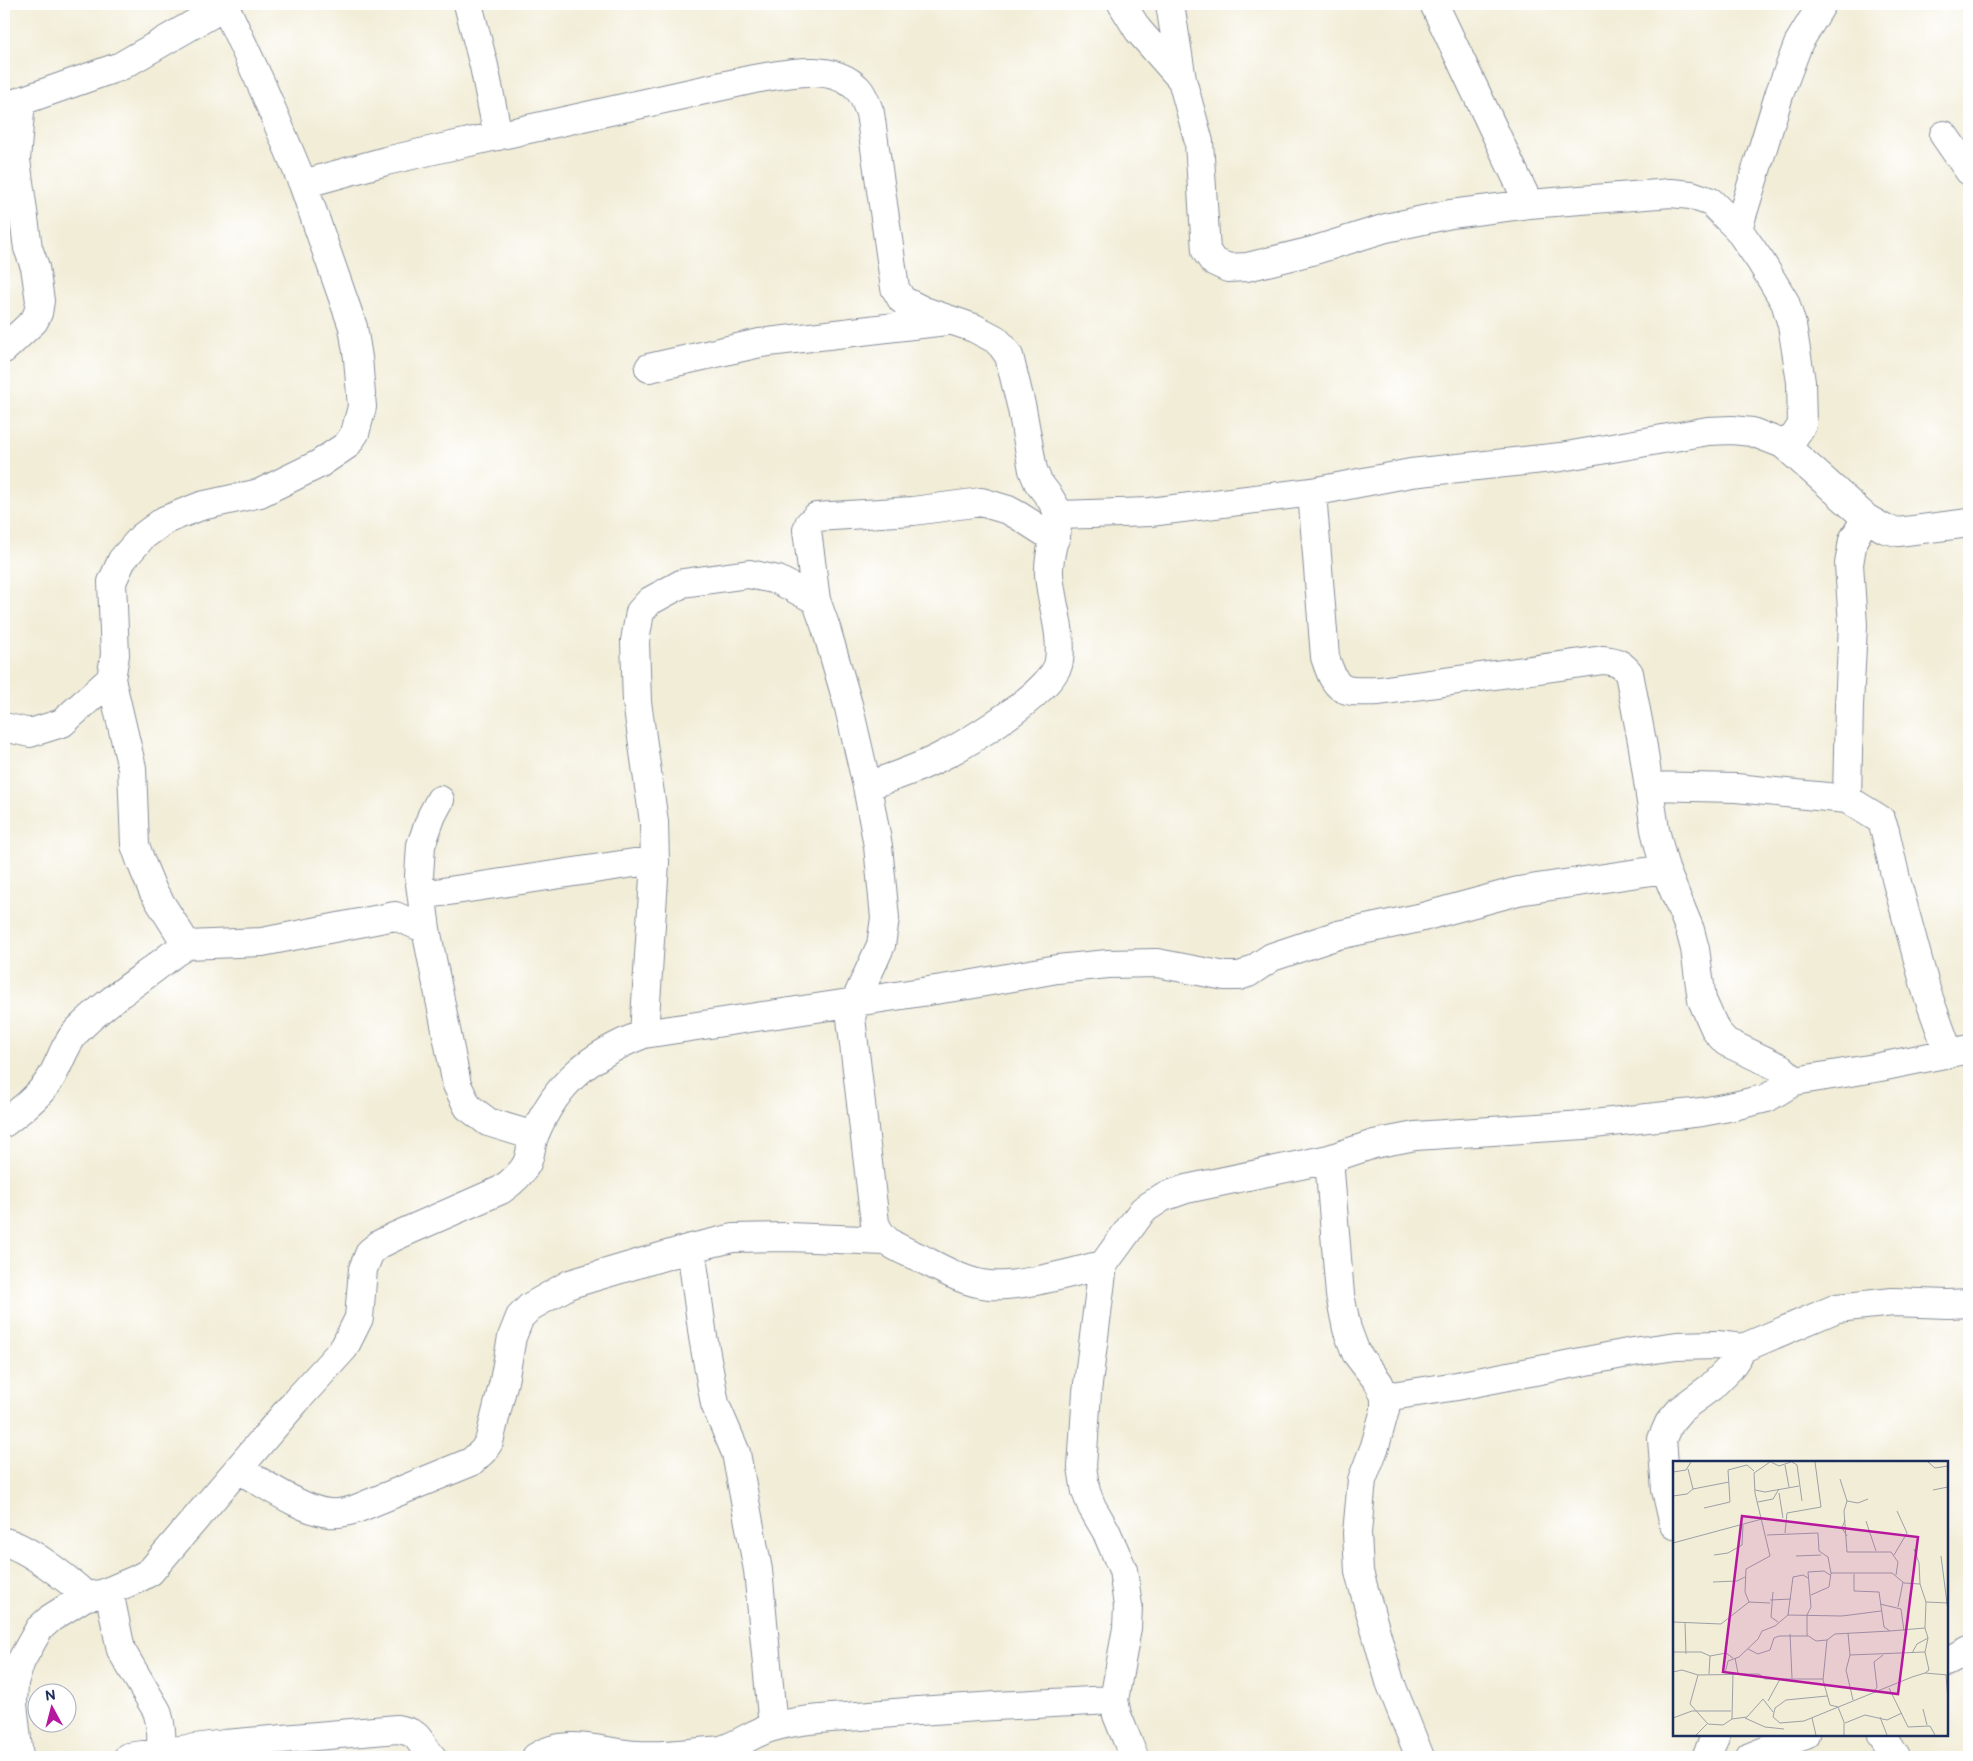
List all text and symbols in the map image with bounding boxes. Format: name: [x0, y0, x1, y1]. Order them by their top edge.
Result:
inset map: [1673, 1461, 1948, 1736]
north arrow: [28, 1684, 78, 1734]
text: N: [44, 1687, 57, 1705]

